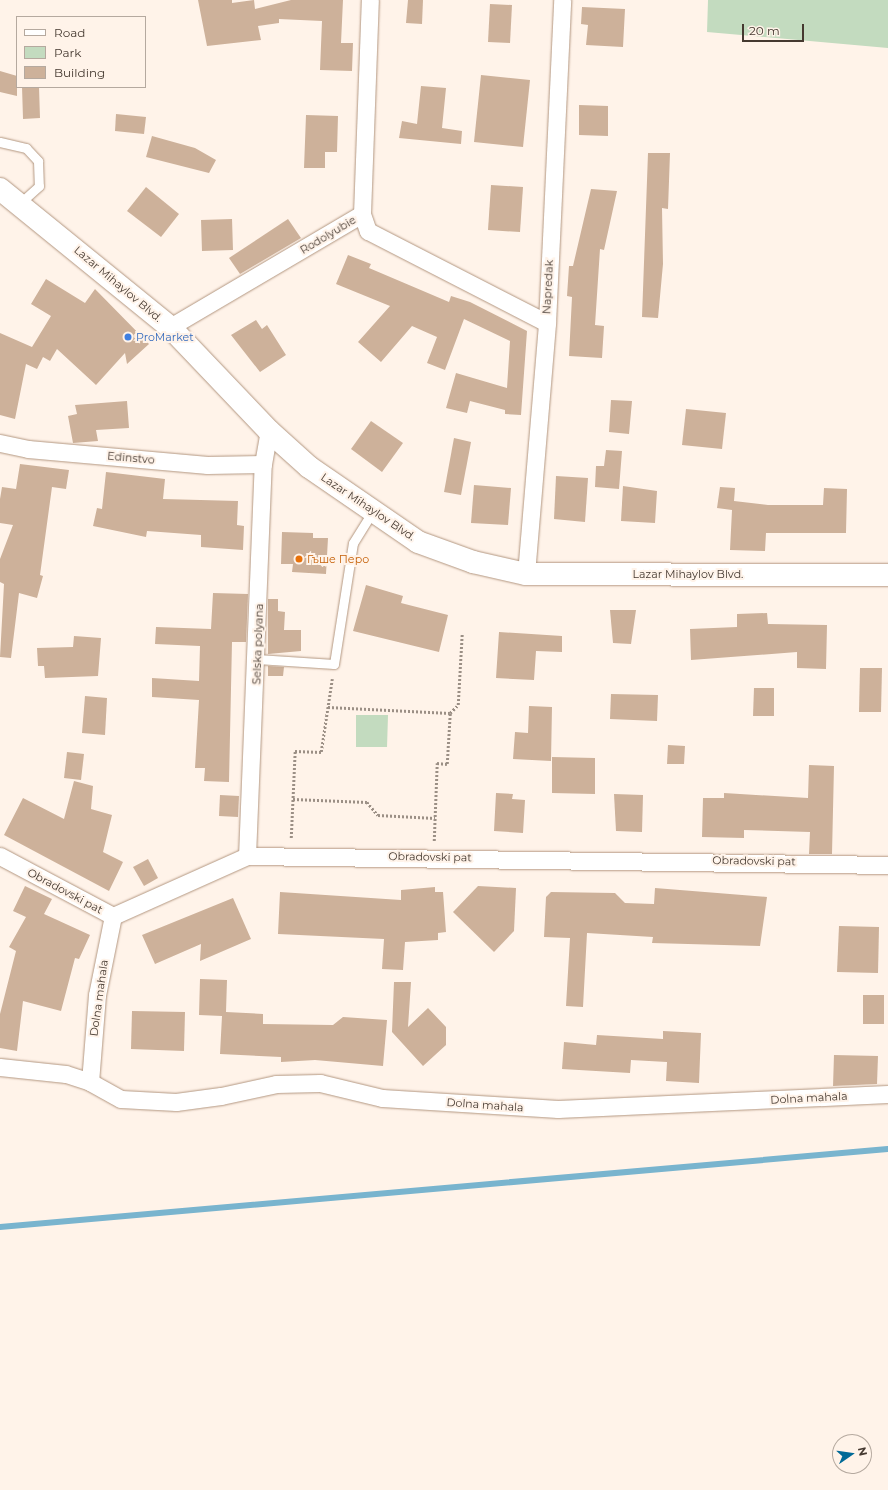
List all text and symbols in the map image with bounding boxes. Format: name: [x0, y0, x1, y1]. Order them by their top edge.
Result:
legend: [16, 16, 146, 88]
scale bar: [744, 16, 806, 42]
text: 20 m: [749, 23, 780, 38]
text: Road: [54, 25, 85, 40]
text: Park: [54, 45, 81, 60]
text: Building: [54, 65, 105, 80]
street label: Rodolyubie: [298, 213, 358, 257]
street label: Lazar Mihaylov Blvd.: [71, 243, 165, 325]
street label: Napredak: [540, 260, 556, 314]
place label: ProMarket: [136, 330, 194, 344]
marker: ProMarket: [123, 332, 133, 342]
street label: Edinstvo: [107, 449, 155, 467]
street label: Lazar Mihaylov Blvd.: [318, 471, 418, 543]
place label: Гъше Перо: [307, 552, 369, 566]
marker: Гъше Перо: [294, 554, 304, 564]
street label: Lazar Mihaylov Blvd.: [633, 567, 743, 581]
street label: Selska polyana: [250, 603, 266, 685]
street label: Obradovski pat: [388, 850, 472, 864]
street label: Obradovski pat: [712, 854, 796, 868]
street label: Obradovski pat: [25, 866, 105, 916]
street label: Dolna mahala: [87, 959, 111, 1037]
street label: Dolna mahala: [770, 1089, 848, 1107]
street label: Dolna mahala: [446, 1096, 524, 1114]
north arrow: [832, 1434, 872, 1474]
text: N: [855, 1446, 871, 1457]

